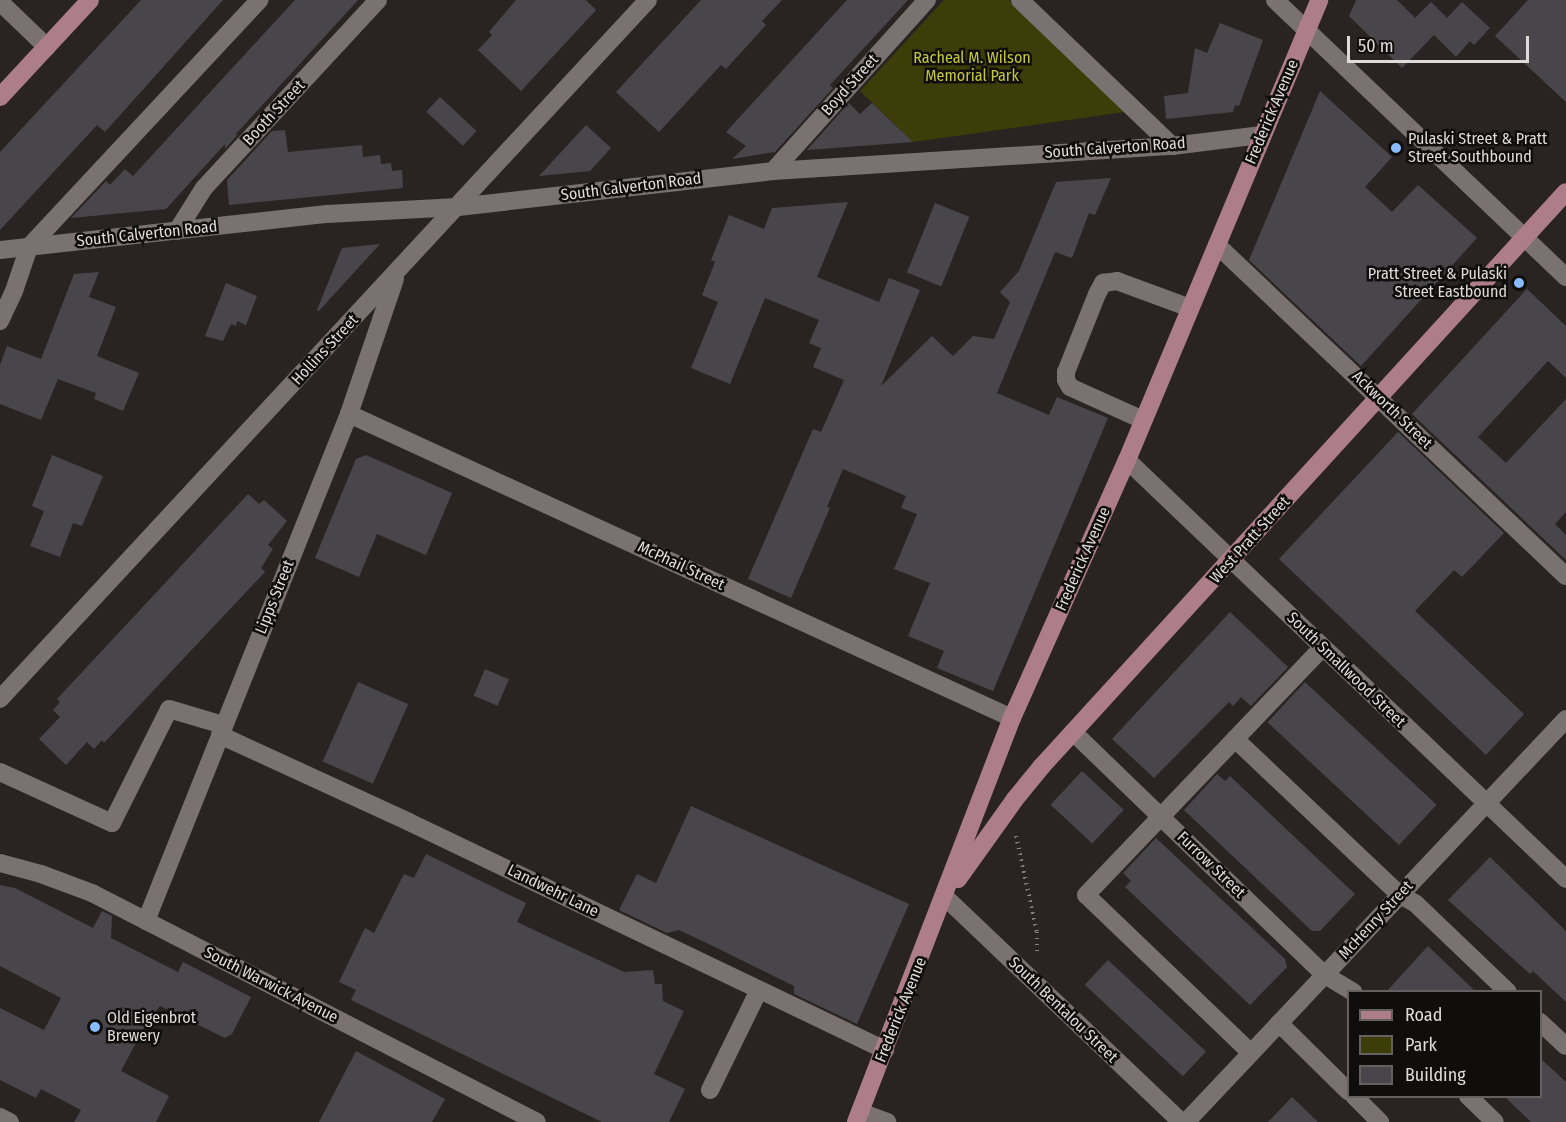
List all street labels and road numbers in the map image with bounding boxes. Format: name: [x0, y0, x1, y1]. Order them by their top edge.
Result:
street label: Boyd Street: [817, 50, 883, 120]
street label: Frederick Avenue: [1241, 57, 1303, 167]
street label: Booth Street: [239, 76, 309, 150]
street label: South Calverton Road: [1044, 133, 1186, 163]
street label: South Calverton Road: [560, 169, 702, 205]
street label: South Calverton Road: [76, 217, 218, 251]
street label: Hollins Street: [288, 311, 362, 389]
street label: Ackworth Street: [1348, 367, 1436, 453]
street label: West Pratt Street: [1206, 493, 1294, 587]
street label: Frederick Avenue: [1052, 504, 1114, 614]
street label: McPhail Street: [634, 537, 728, 595]
street label: Lipps Street: [251, 557, 299, 637]
street label: South Smallwood Street: [1283, 608, 1409, 732]
street label: Furrow Street: [1173, 828, 1249, 902]
street label: Landwehr Lane: [504, 861, 602, 921]
street label: McHenry Street: [1335, 877, 1417, 963]
street label: South Warwick Avenue: [201, 943, 341, 1027]
street label: South Bentalou Street: [1005, 953, 1121, 1067]
street label: Frederick Avenue: [871, 955, 931, 1065]

